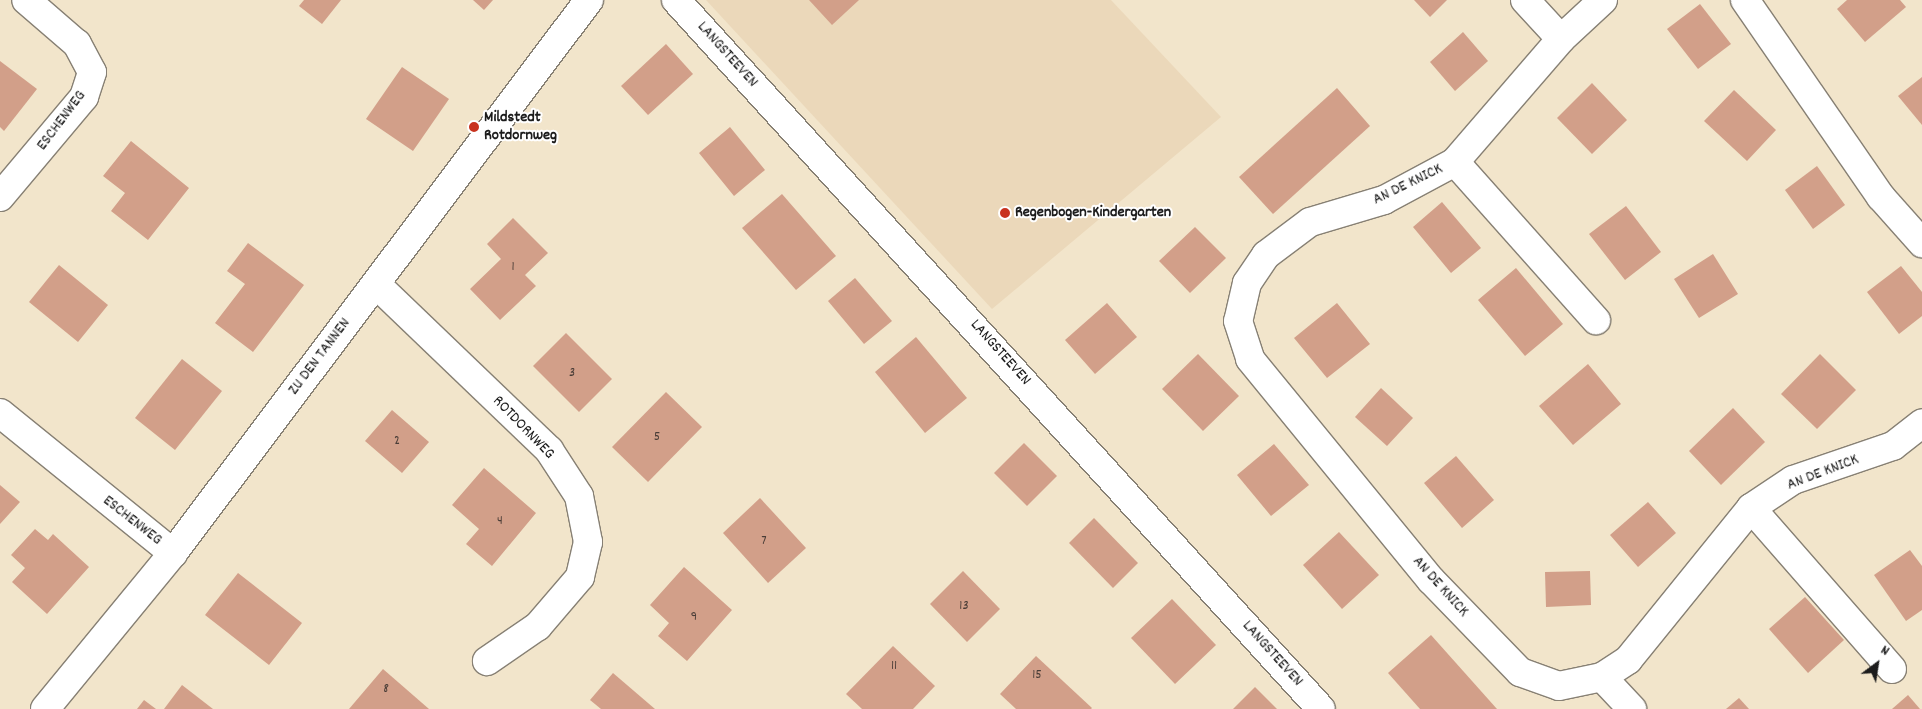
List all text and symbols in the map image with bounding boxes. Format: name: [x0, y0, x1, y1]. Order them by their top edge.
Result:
street label: LANGSTEEVEN: [692, 18, 762, 92]
street label: ESCHENWEG: [33, 87, 91, 155]
place label: Mildstedt Rotdornweg: [484, 108, 557, 146]
marker: Mildstedt Rotdornweg: [468, 121, 480, 133]
street label: AN DE KNICK: [1370, 160, 1446, 210]
place label: Regenbogen-Kindergarten: [1015, 203, 1171, 223]
marker: Regenbogen-Kindergarten: [999, 207, 1011, 219]
house number: 1: [511, 259, 515, 275]
street label: ZU DEN TANNEN: [285, 315, 355, 399]
street label: LANGSTEEVEN: [965, 316, 1035, 390]
house number: 3: [569, 365, 575, 381]
street label: ROTDORNWEG: [488, 392, 558, 464]
house number: 5: [654, 429, 660, 445]
house number: 2: [394, 433, 400, 449]
street label: AN DE KNICK: [1785, 451, 1861, 495]
street label: ESCHENWEG: [98, 492, 166, 550]
house number: 4: [497, 513, 503, 529]
house number: 7: [761, 533, 767, 549]
street label: AN DE KNICK: [1408, 553, 1472, 621]
house number: 13: [959, 598, 969, 614]
house number: 9: [691, 609, 697, 625]
street label: LANGSTEEVEN: [1237, 617, 1307, 691]
north arrow: [1852, 639, 1902, 689]
text: N: [1877, 641, 1893, 661]
house number: 11: [891, 658, 897, 674]
house number: 15: [1032, 667, 1042, 683]
house number: 8: [383, 681, 389, 697]

